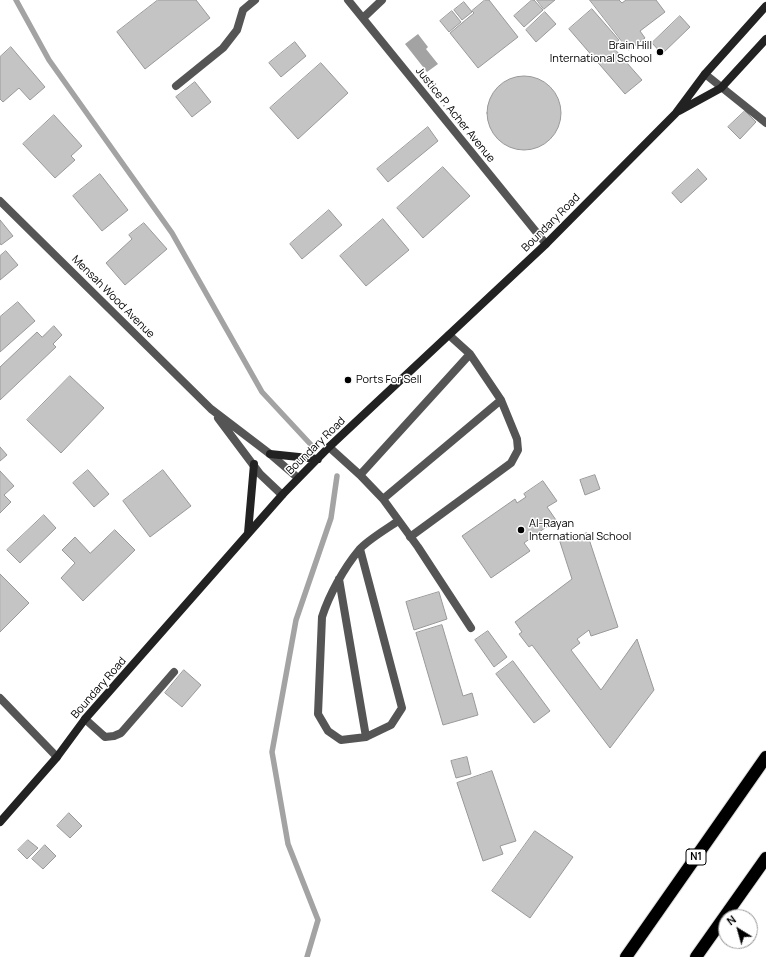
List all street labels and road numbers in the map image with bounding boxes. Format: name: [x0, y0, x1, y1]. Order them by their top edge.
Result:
street label: Justice P. Acher Avenue: [413, 65, 497, 165]
street label: Boundary Road: [519, 191, 583, 255]
street label: Mensah Wood Avenue: [69, 253, 157, 341]
street label: Boundary Road: [284, 415, 348, 477]
street label: Boundary Road: [69, 655, 129, 721]
road number: N1: [686, 849, 706, 865]

